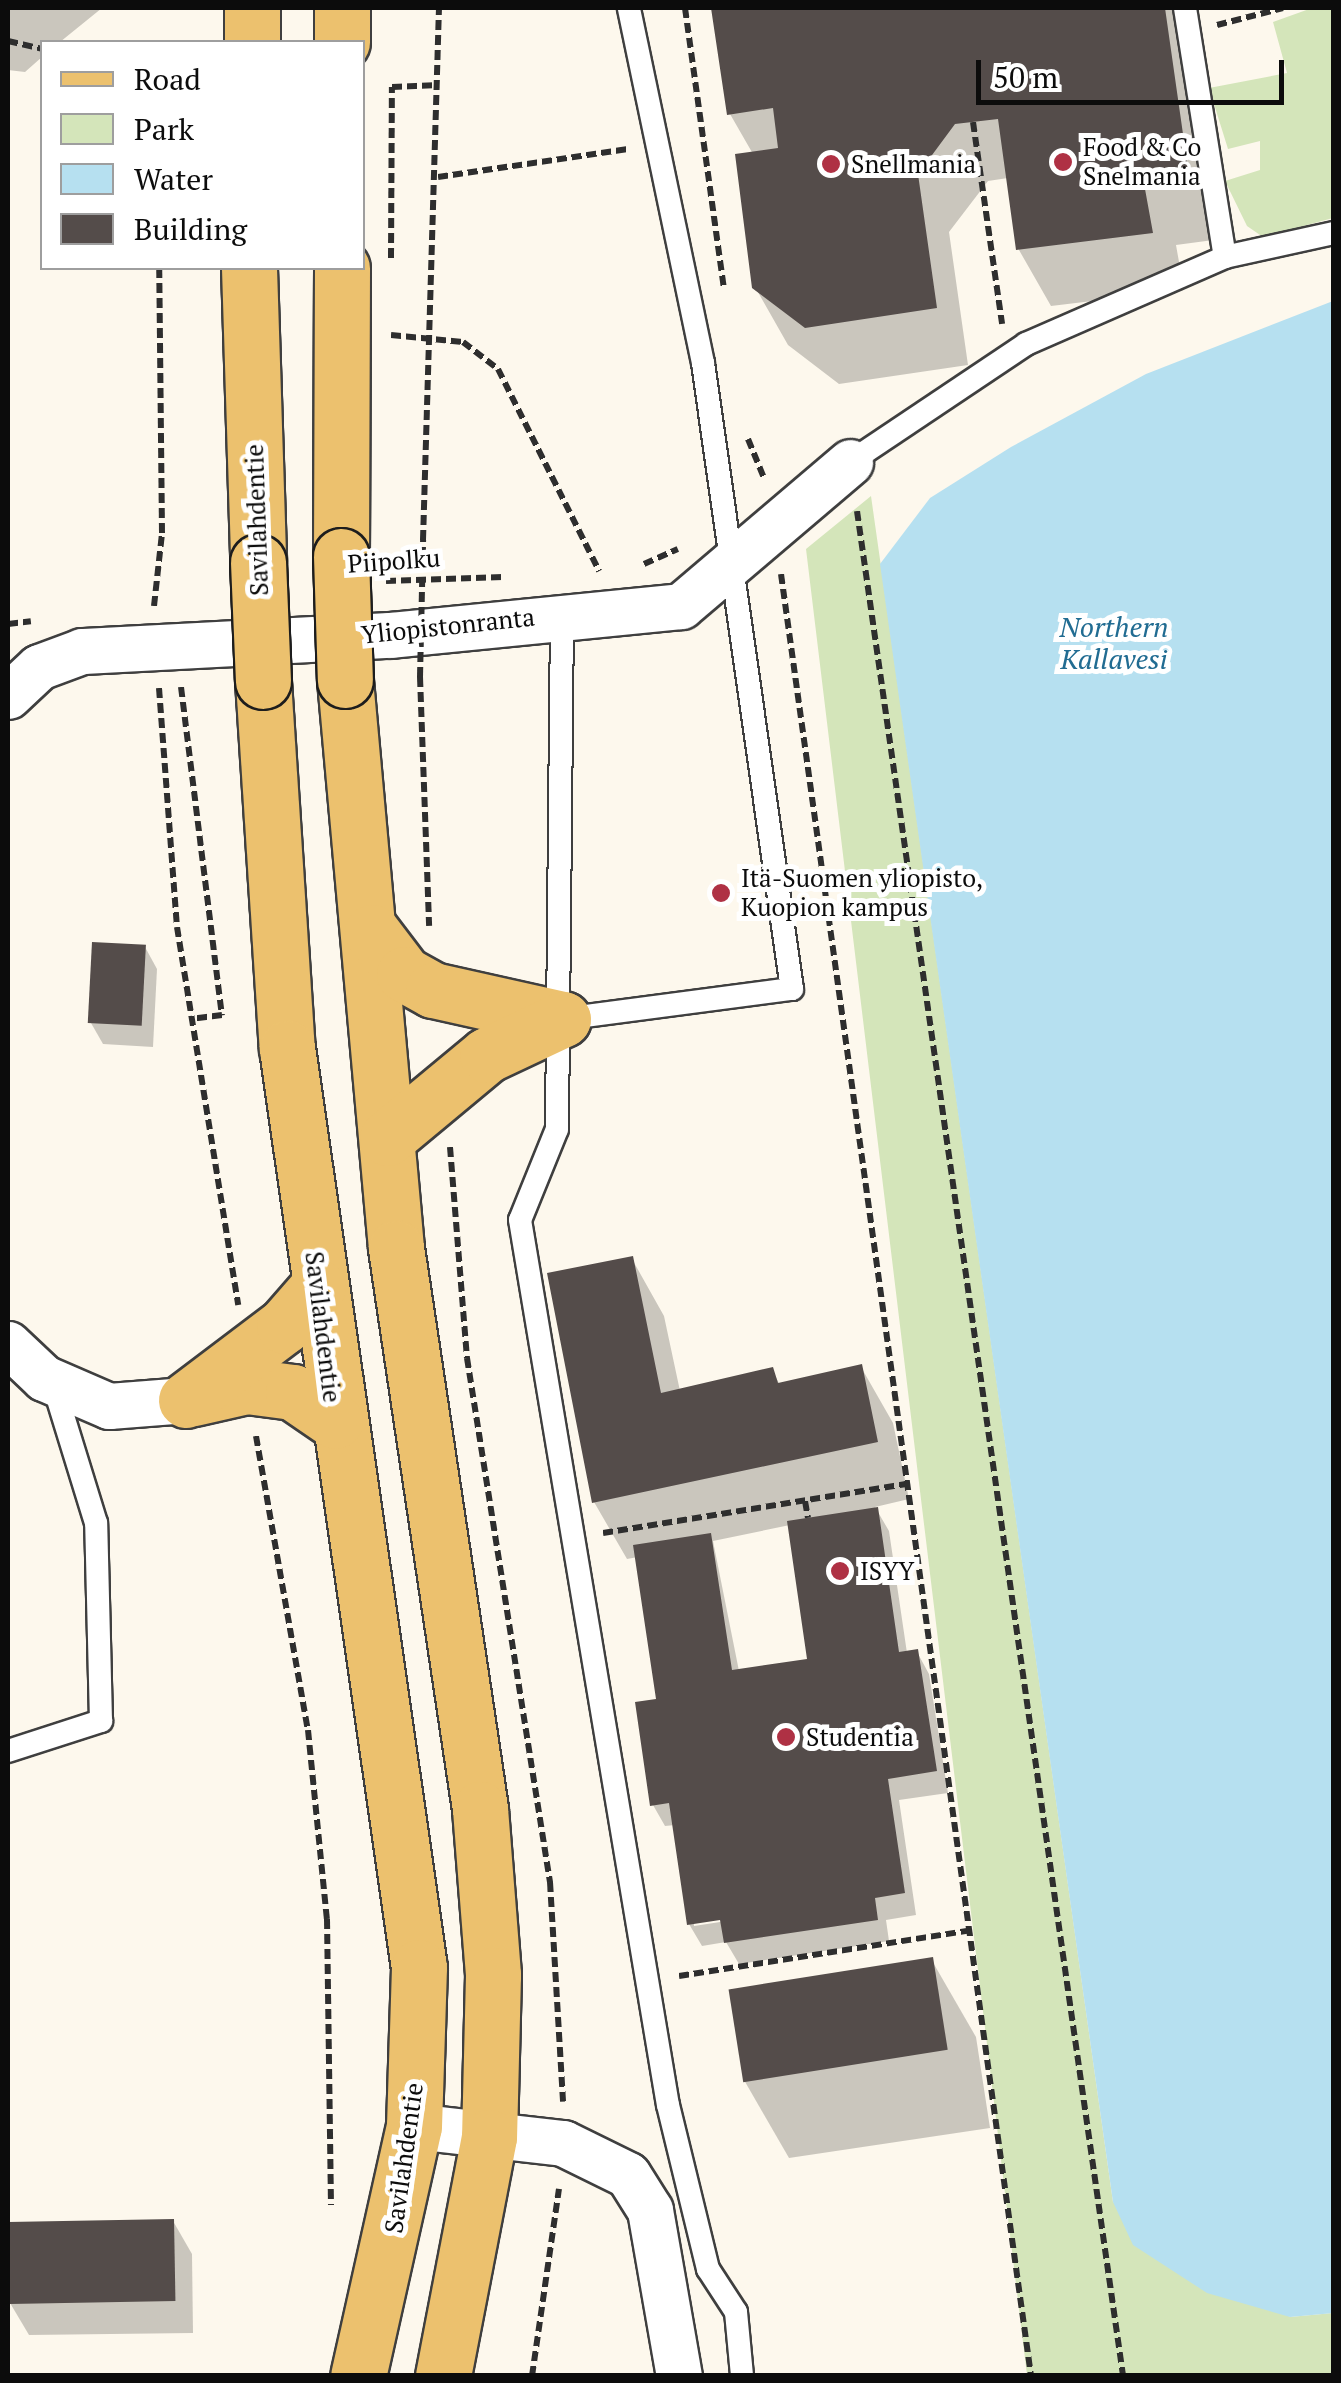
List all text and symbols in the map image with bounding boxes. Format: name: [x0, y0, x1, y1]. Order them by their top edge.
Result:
legend: [40, 40, 365, 270]
scale bar: [981, 40, 1288, 102]
text: 50 m: [993, 57, 1058, 97]
text: Road: [134, 59, 201, 99]
text: Park: [134, 109, 194, 149]
place label: Food & Co Snelmania: [1083, 133, 1201, 192]
place label: Snellmania: [851, 149, 976, 179]
marker: Food & Co Snelmania: [1052, 151, 1074, 173]
marker: Snellmania: [820, 153, 842, 175]
text: Water: [134, 159, 213, 199]
text: Building: [134, 209, 247, 249]
street label: Savilahdentie: [239, 444, 275, 596]
street label: Piipolku: [347, 543, 441, 579]
street label: Yliopistonranta: [360, 602, 536, 650]
water label: Northern Kallavesi: [1060, 610, 1168, 676]
place label: Itä-Suomen yliopisto, Kuopion kampus: [741, 864, 983, 923]
marker: Itä-Suomen yliopisto, Kuopion kampus: [710, 882, 732, 904]
street label: Savilahdentie: [299, 1250, 347, 1404]
place label: ISYY: [860, 1556, 914, 1586]
marker: ISYY: [829, 1560, 851, 1582]
place label: Studentia: [806, 1722, 914, 1752]
marker: Studentia: [775, 1726, 797, 1748]
street label: Savilahdentie: [379, 2081, 429, 2235]

